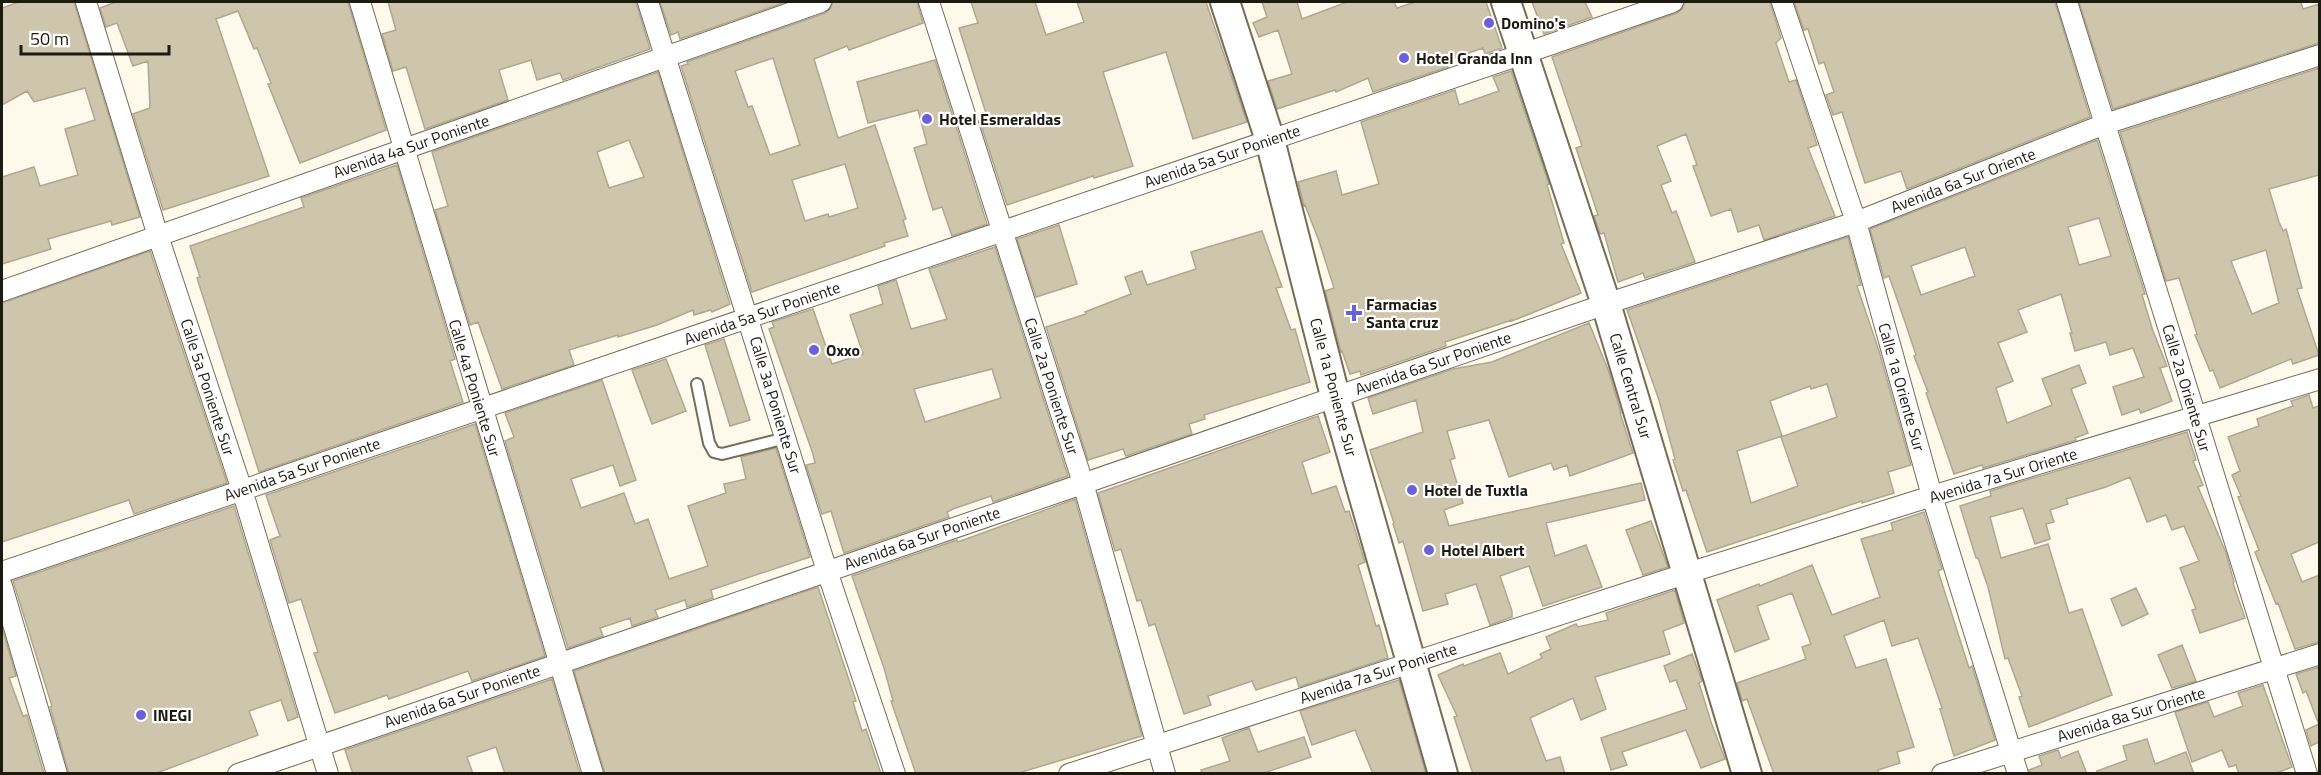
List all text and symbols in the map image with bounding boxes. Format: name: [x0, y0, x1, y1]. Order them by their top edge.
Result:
place label: Domino's: [1501, 11, 1566, 35]
marker: Domino's: [1482, 16, 1496, 30]
scale bar: [21, 18, 170, 56]
text: 50 m: [30, 25, 69, 52]
place label: Hotel Granda Inn: [1416, 46, 1533, 70]
marker: Hotel Granda Inn: [1397, 51, 1411, 65]
place label: Hotel Esmeraldas: [939, 107, 1061, 131]
street label: Avenida 4a Sur Poniente: [330, 108, 492, 184]
marker: Hotel Esmeraldas: [920, 112, 934, 126]
street label: Avenida 5a Sur Poniente: [1141, 118, 1303, 194]
street label: Avenida 6a Sur Oriente: [1887, 141, 2039, 219]
street label: Avenida 5a Sur Poniente: [681, 275, 843, 351]
place label: Farmacias Santa cruz: [1366, 292, 1438, 334]
marker: Farmacias Santa cruz: [1347, 306, 1361, 320]
street label: Calle 2a Poniente Sur: [1019, 314, 1086, 458]
street label: Calle 5a Poniente Sur: [175, 315, 242, 459]
street label: Calle 1a Poniente Sur: [1304, 315, 1364, 459]
street label: Calle 4a Poniente Sur: [443, 316, 507, 460]
street label: Calle 1a Oriente Sur: [1872, 320, 1932, 454]
street label: Calle 2a Oriente Sur: [2156, 321, 2218, 455]
street label: Avenida 6a Sur Poniente: [1352, 325, 1514, 401]
street label: Calle Central Sur: [1603, 330, 1659, 443]
street label: Calle 3a Poniente Sur: [744, 333, 808, 477]
place label: Oxxo: [826, 338, 860, 362]
marker: Oxxo: [807, 343, 821, 357]
street label: Avenida 5a Sur Poniente: [221, 431, 383, 507]
street label: Avenida 7a Sur Oriente: [1926, 441, 2080, 509]
place label: Hotel de Tuxtla: [1424, 478, 1528, 502]
marker: Hotel de Tuxtla: [1405, 483, 1419, 497]
street label: Avenida 6a Sur Poniente: [841, 500, 1003, 576]
place label: Hotel Albert: [1441, 538, 1525, 562]
marker: Hotel Albert: [1422, 543, 1436, 557]
street label: Avenida 7a Sur Poniente: [1296, 636, 1460, 710]
street label: Avenida 6a Sur Poniente: [381, 658, 543, 734]
street label: Avenida 8a Sur Oriente: [2054, 680, 2208, 748]
place label: INEGI: [153, 703, 192, 727]
marker: INEGI: [134, 708, 148, 722]

